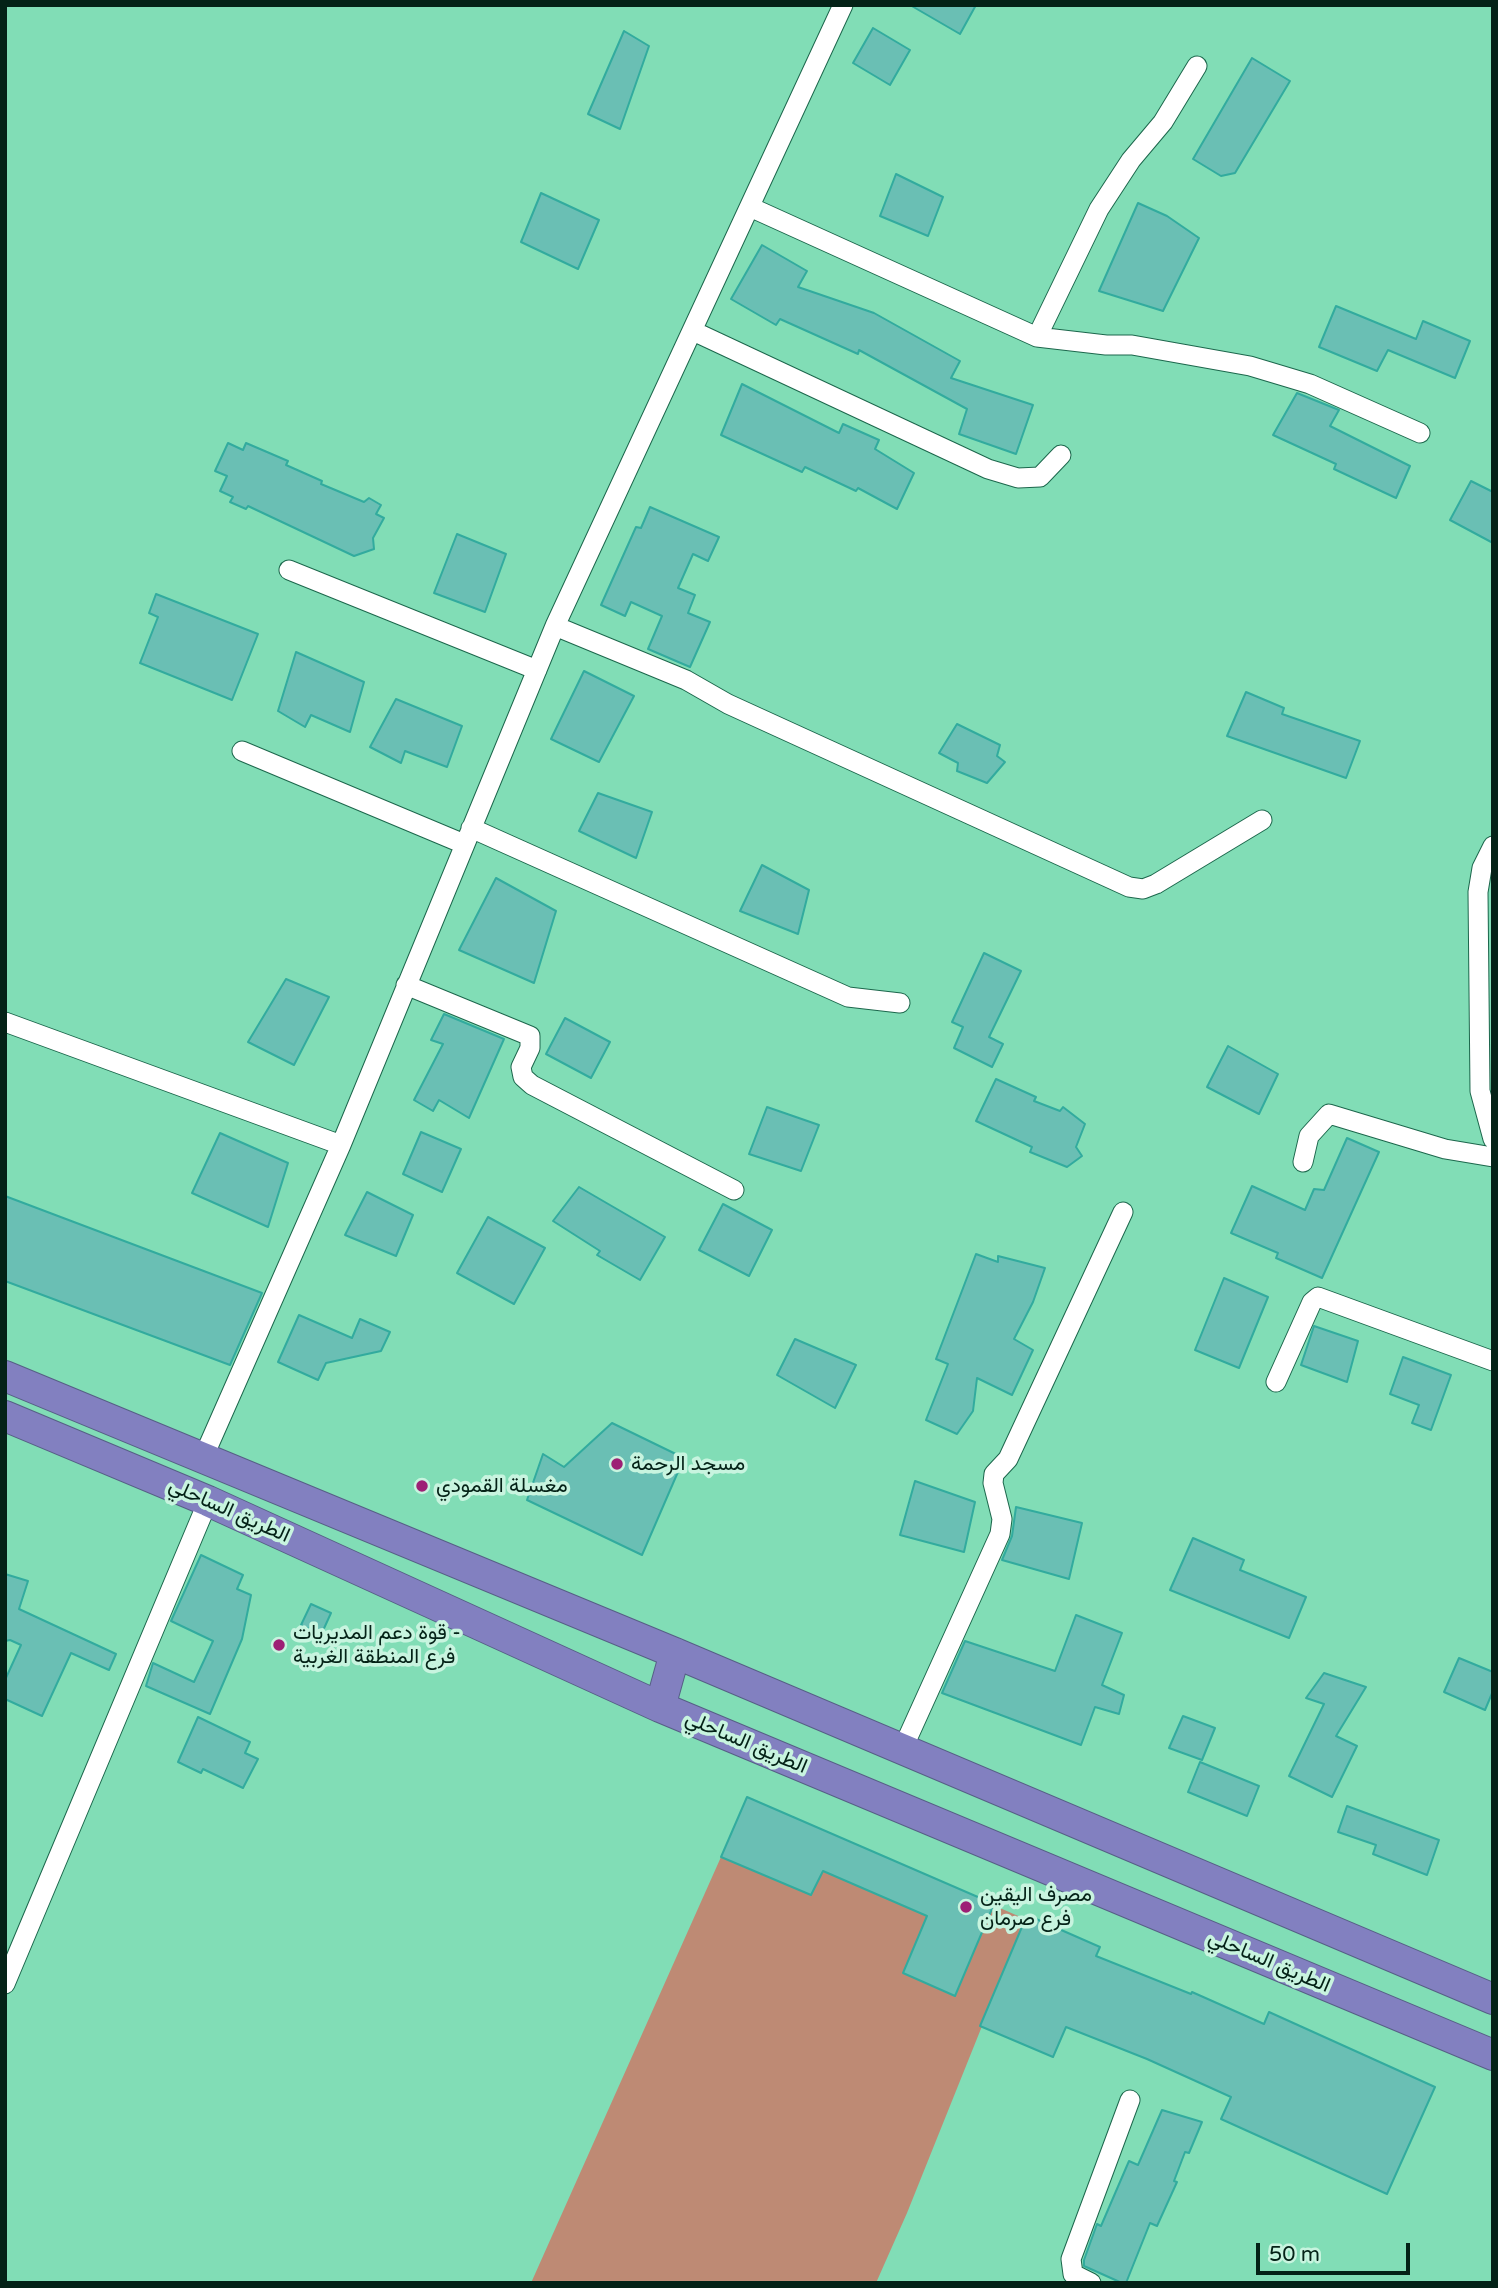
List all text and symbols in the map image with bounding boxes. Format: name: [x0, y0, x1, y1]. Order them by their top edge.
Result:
place label: مسجد الرحمة: [631, 1451, 745, 1477]
marker: مسجد الرحمة: [609, 1456, 625, 1472]
street label: الطريق الساحلي: [165, 1473, 293, 1549]
place label: مغسلة القمودي: [436, 1473, 568, 1499]
marker: مغسلة القمودي: [414, 1478, 430, 1494]
place label: قوة دعم المديريات - فرع المنطقة الغربية: [293, 1620, 461, 1670]
marker: قوة دعم المديريات - فرع المنطقة الغربية: [271, 1637, 287, 1653]
street label: الطريق الساحلي: [681, 1706, 811, 1780]
place label: مصرف اليقين فرع صرمان: [980, 1882, 1092, 1932]
marker: مصرف اليقين فرع صرمان: [958, 1899, 974, 1915]
street label: الطريق الساحلي: [1204, 1925, 1334, 1999]
scale bar: [1260, 2228, 1414, 2272]
text: 50 m: [1269, 2242, 1320, 2267]

